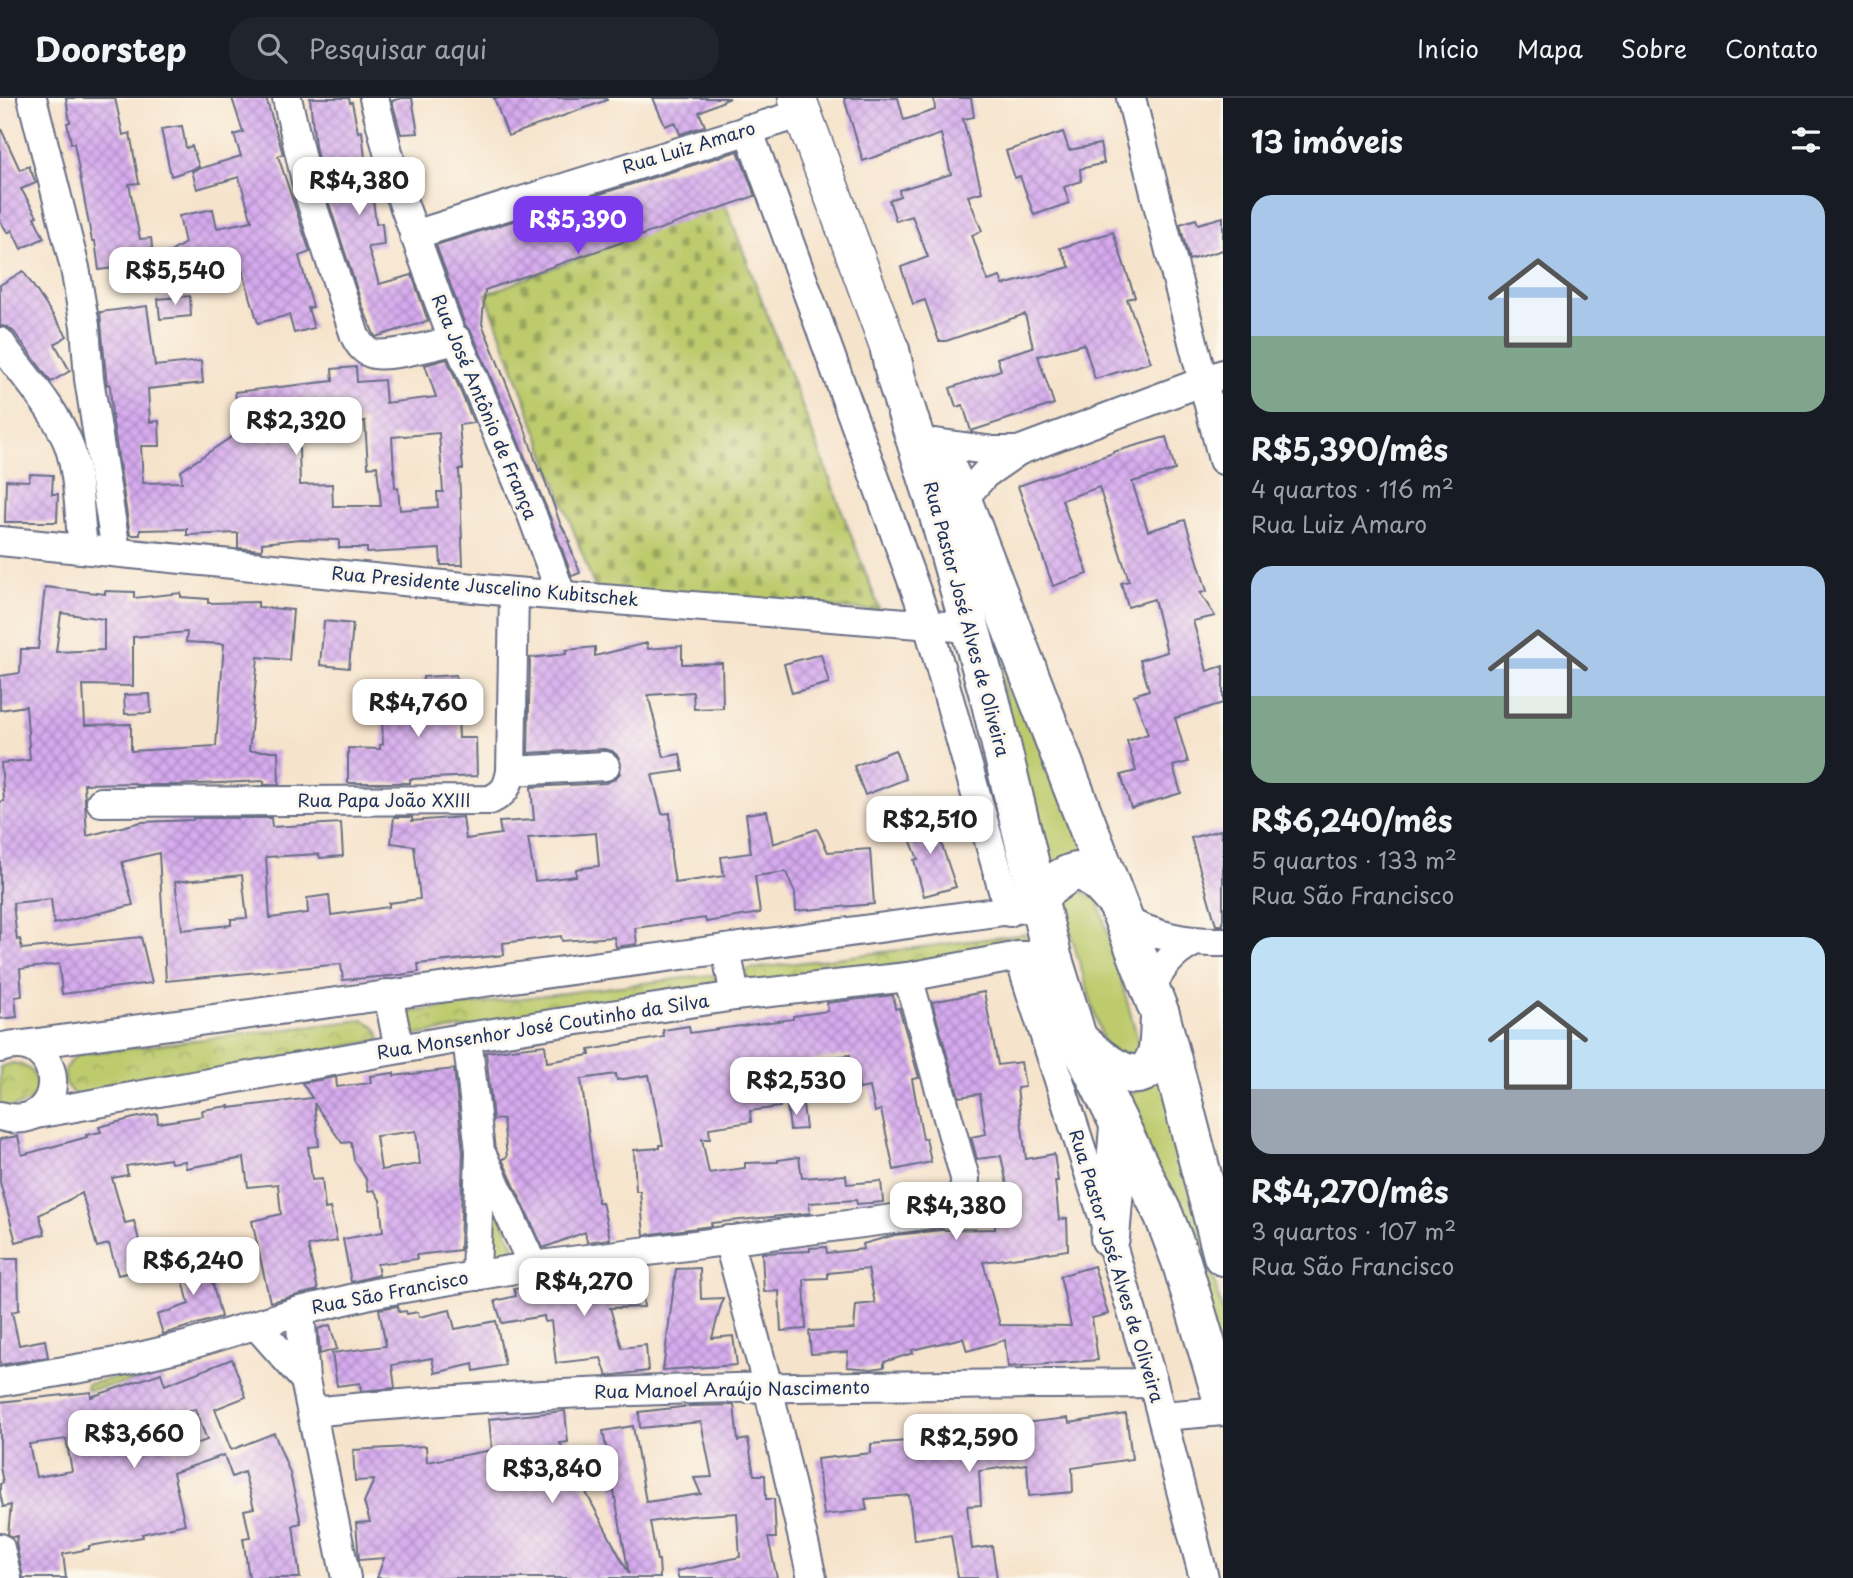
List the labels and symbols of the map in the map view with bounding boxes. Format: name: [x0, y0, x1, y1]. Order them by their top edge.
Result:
street label: Rua Luiz Amaro: [619, 114, 758, 180]
pin: R$4,380: [294, 158, 424, 217]
pin: R$5,390: [513, 197, 643, 256]
pin: R$5,540: [110, 248, 240, 307]
street label: Rua José Antônio de França: [426, 290, 545, 523]
pin: R$2,320: [231, 398, 361, 457]
street label: Rua Pastor José Alves de Oliveira: [918, 478, 1017, 759]
street label: Rua Presidente Juscelino Kubitschek: [330, 559, 640, 612]
pin: R$4,760: [353, 680, 483, 739]
street label: Rua Papa João XXIII: [297, 786, 471, 813]
pin: R$2,510: [865, 796, 995, 856]
street label: Rua Monsenhor José Coutinho da Silva: [375, 986, 711, 1065]
pin: R$2,530: [731, 1058, 861, 1117]
street label: Rua Pastor José Alves de Oliveira: [1063, 1126, 1172, 1405]
pin: R$4,380: [891, 1182, 1021, 1242]
pin: R$6,240: [128, 1238, 258, 1297]
pin: R$4,270: [519, 1258, 649, 1318]
street label: Rua São Francisco: [309, 1263, 470, 1320]
street label: Rua Manoel Araújo Nascimento: [594, 1373, 870, 1404]
pin: R$3,660: [69, 1410, 199, 1470]
pin: R$2,590: [904, 1414, 1034, 1474]
pin: R$3,840: [487, 1446, 617, 1505]

